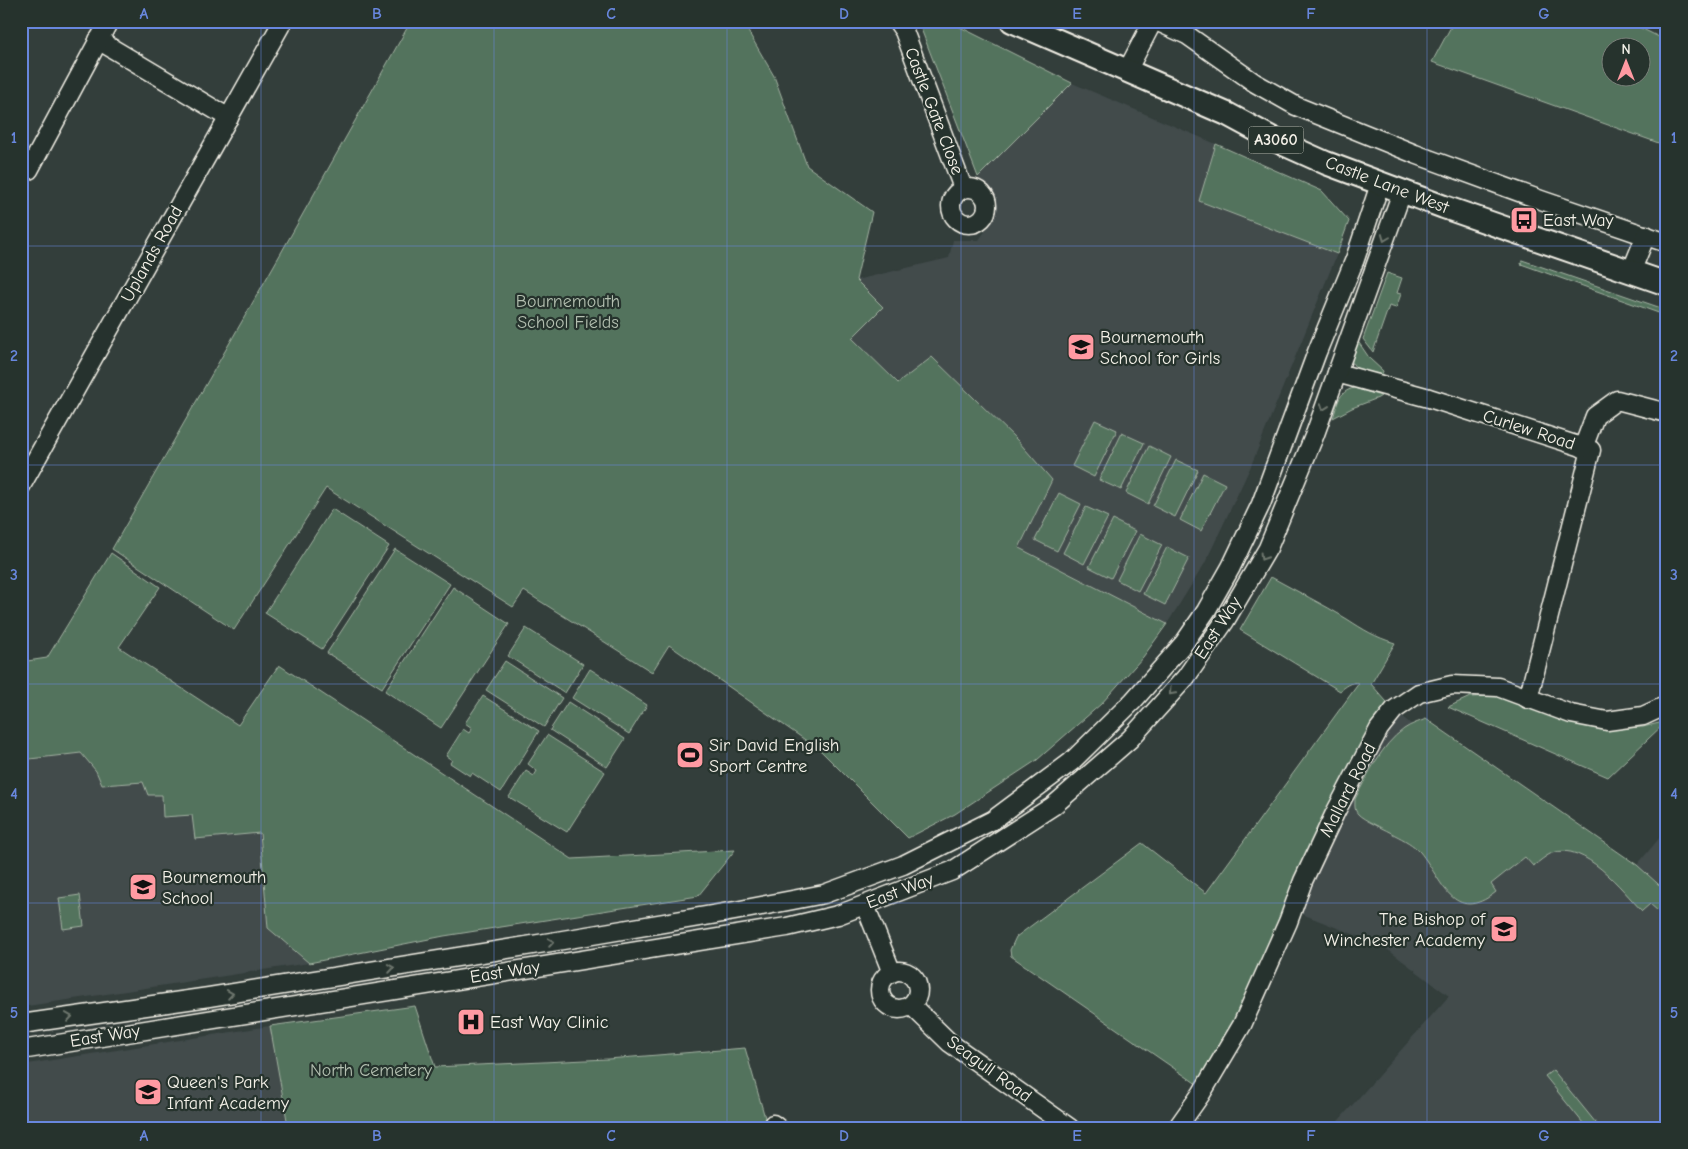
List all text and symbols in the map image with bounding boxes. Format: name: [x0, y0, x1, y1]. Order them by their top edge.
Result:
text: A: [140, 5, 149, 23]
text: B: [372, 5, 382, 23]
text: C: [606, 5, 616, 23]
text: D: [839, 5, 849, 23]
text: E: [1072, 5, 1082, 23]
text: F: [1306, 5, 1316, 23]
text: G: [1538, 5, 1550, 23]
north arrow: [1600, 38, 1650, 88]
text: N: [1621, 41, 1631, 58]
street label: Castle Gate Close: [900, 44, 968, 178]
road number: A3060: [1248, 126, 1304, 154]
text: 1: [11, 129, 17, 147]
text: 1: [1671, 129, 1677, 147]
street label: Castle Lane West: [1322, 152, 1453, 219]
street label: Uplands Road: [117, 202, 187, 306]
bus stop icon: East Way: [1509, 205, 1539, 235]
place label: East Way: [1543, 210, 1614, 231]
one-way arrow: [1381, 233, 1391, 242]
park label: Bournemouth School Fields: [516, 291, 620, 333]
place label: Bournemouth School for Girls: [1100, 327, 1220, 369]
school or university icon: Bournemouth School for Girls: [1066, 332, 1096, 362]
text: 2: [10, 347, 18, 365]
text: 2: [1670, 347, 1678, 365]
one-way arrow: [1320, 402, 1330, 411]
street label: Curlew Road: [1480, 405, 1578, 455]
one-way arrow: [1259, 552, 1269, 561]
text: 3: [10, 566, 18, 584]
text: 3: [1670, 566, 1678, 584]
street label: East Way: [1190, 592, 1247, 663]
one-way arrow: [1169, 686, 1178, 695]
place label: Sir David English Sport Centre: [709, 735, 839, 777]
sports icon: Sir David English Sport Centre: [675, 740, 705, 770]
street label: Mallard Road: [1315, 740, 1381, 840]
text: 4: [10, 785, 18, 803]
text: 4: [1670, 785, 1678, 803]
place label: Bournemouth School: [162, 867, 266, 909]
street label: East Way: [863, 868, 938, 913]
school or university icon: Bournemouth School: [128, 872, 158, 902]
place label: The Bishop of Winchester Academy: [1324, 909, 1486, 951]
school or university icon: The Bishop of Winchester Academy: [1489, 914, 1519, 944]
one-way arrow: [547, 938, 556, 948]
street label: East Way: [469, 956, 542, 988]
one-way arrow: [386, 963, 395, 973]
one-way arrow: [226, 989, 235, 999]
text: 5: [10, 1004, 18, 1022]
text: 5: [1670, 1004, 1678, 1022]
hospital icon: East Way Clinic: [456, 1007, 486, 1037]
one-way arrow: [65, 1012, 74, 1022]
place label: East Way Clinic: [490, 1012, 609, 1033]
street label: East Way: [69, 1020, 142, 1052]
street label: Seagull Road: [942, 1031, 1036, 1107]
park label: North Cemetery: [310, 1060, 433, 1081]
place label: Queen's Park Infant Academy: [167, 1072, 290, 1114]
school or university icon: Queen's Park Infant Academy: [133, 1077, 163, 1107]
text: A: [140, 1127, 149, 1145]
text: B: [372, 1127, 382, 1145]
text: C: [606, 1127, 616, 1145]
text: D: [839, 1127, 849, 1145]
text: E: [1072, 1127, 1082, 1145]
text: F: [1306, 1127, 1316, 1145]
text: G: [1538, 1127, 1550, 1145]

